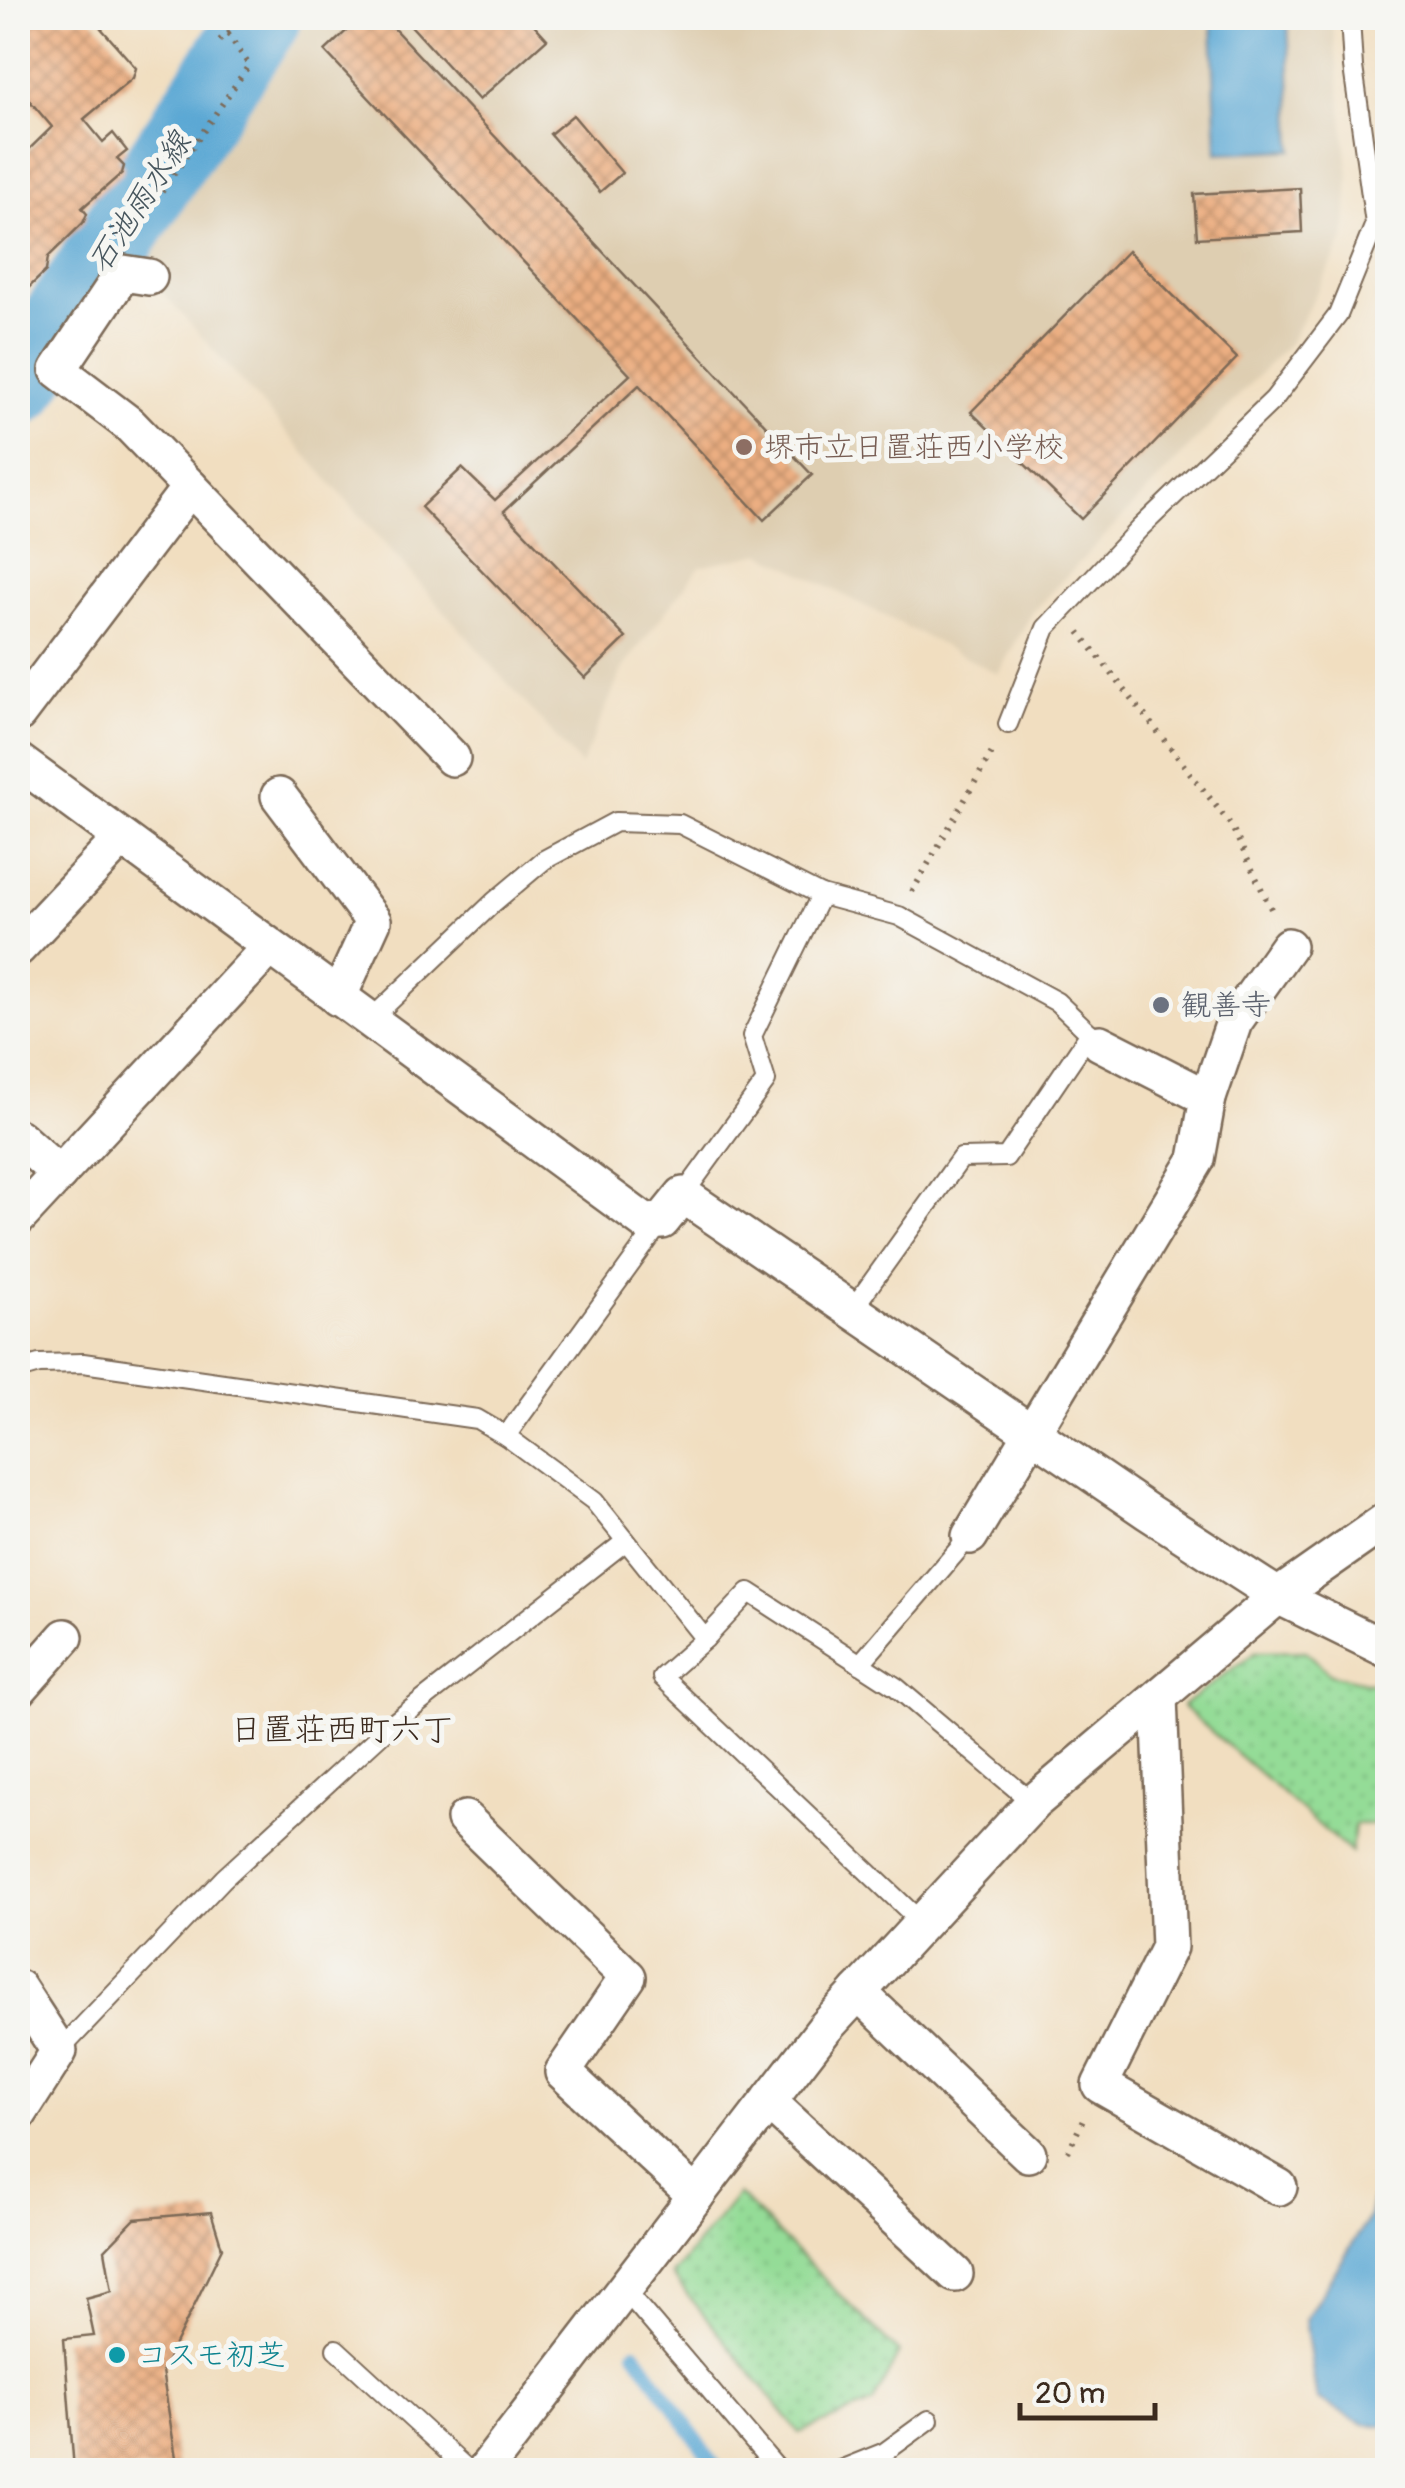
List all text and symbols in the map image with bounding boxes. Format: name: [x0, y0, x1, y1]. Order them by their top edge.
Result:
water label: 石池雨水線: [79, 123, 201, 281]
place label: 堺市立日置荘西小学校: [764, 429, 1064, 466]
marker: 堺市立日置荘西小学校: [733, 436, 755, 458]
place label: 観善寺: [1181, 987, 1271, 1024]
marker: 観善寺: [1150, 994, 1172, 1016]
district label: 日置荘西町六丁: [230, 1710, 454, 1750]
place label: コスモ初芝: [137, 2337, 286, 2374]
marker: コスモ初芝: [106, 2344, 128, 2366]
scale bar: [1020, 2358, 1155, 2420]
text: 20 m: [1035, 2375, 1105, 2412]

